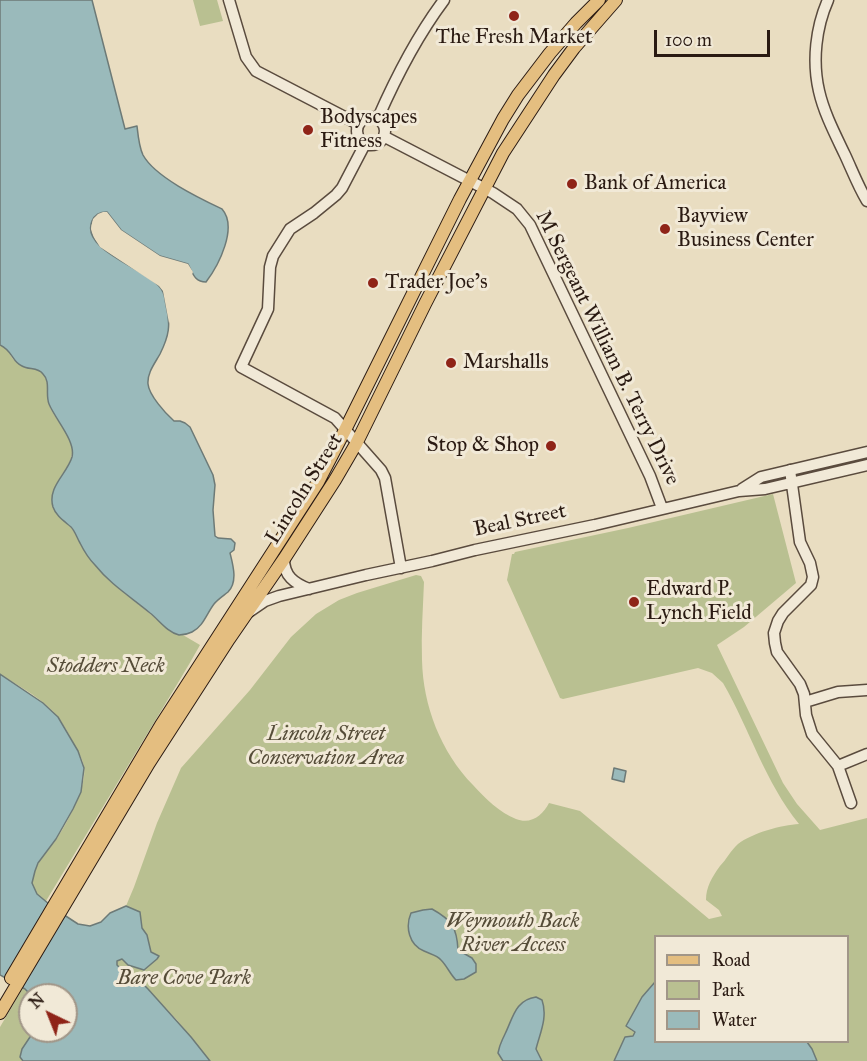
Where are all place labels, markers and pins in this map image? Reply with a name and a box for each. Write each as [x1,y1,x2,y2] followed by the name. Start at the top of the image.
[507,9,521,23] marker: The Fresh Market
[436,25,592,51] place label: The Fresh Market
[320,105,417,155] place label: Bodyscapes Fitness
[301,123,315,137] marker: Bodyscapes Fitness
[584,171,726,197] place label: Bank of America
[565,177,579,191] marker: Bank of America
[677,204,814,254] place label: Bayview Business Center
[658,222,672,236] marker: Bayview Business Center
[385,270,488,296] place label: Trader Joe's
[366,276,380,290] marker: Trader Joe's
[463,350,549,376] place label: Marshalls
[444,356,458,370] marker: Marshalls
[426,433,539,459] place label: Stop & Shop
[544,439,558,453] marker: Stop & Shop
[646,577,752,627] place label: Edward P. Lynch Field
[627,595,641,609] marker: Edward P. Lynch Field

